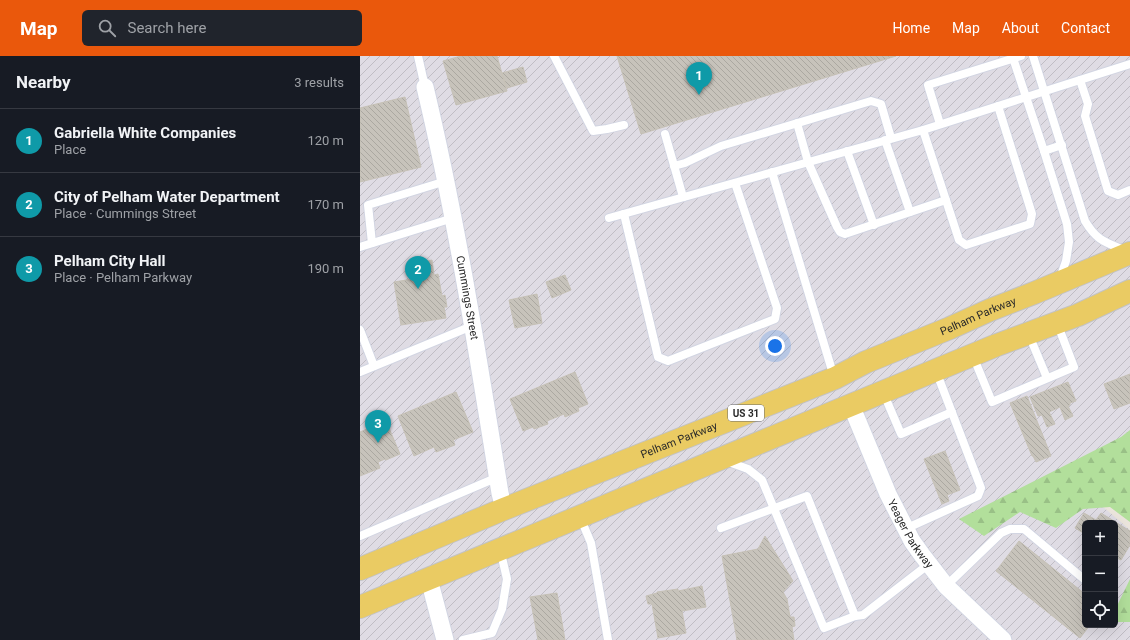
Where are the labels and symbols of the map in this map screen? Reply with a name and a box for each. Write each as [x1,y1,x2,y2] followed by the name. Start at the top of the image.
[686,62,712,95] pin: 1
[454,255,481,341] street label: Cummings Street
[405,256,431,289] pin: 2
[938,294,1019,338] street label: Pelham Parkway
[765,336,785,356] your location
[728,405,764,421] road number: US 31
[365,410,391,443] pin: 3
[639,419,720,461] street label: Pelham Parkway
[885,497,937,571] street label: Yeager Parkway

